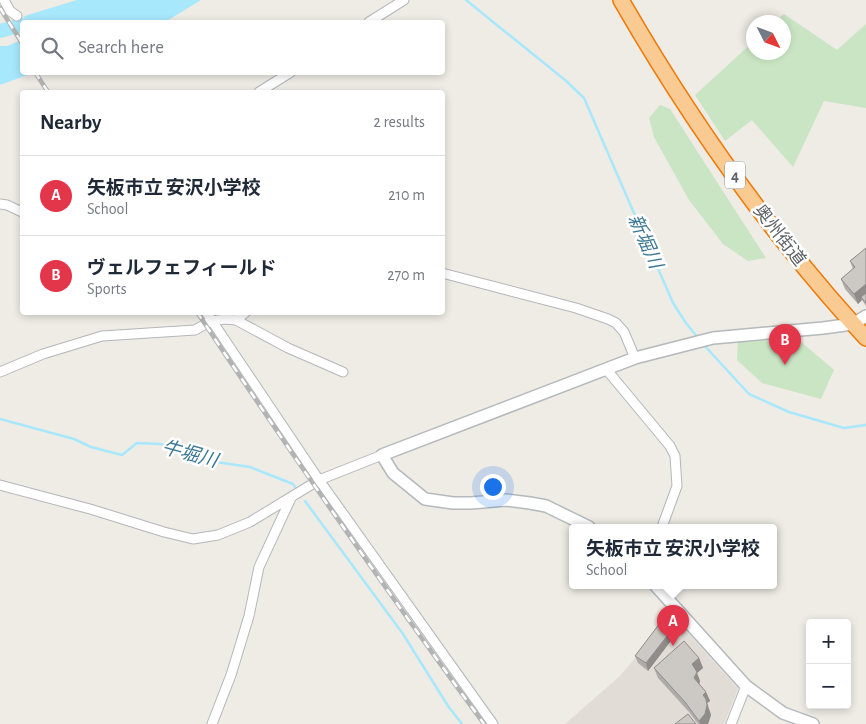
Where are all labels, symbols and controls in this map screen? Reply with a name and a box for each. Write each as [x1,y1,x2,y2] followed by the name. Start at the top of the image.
[746,15,791,60] north arrow
[20,20,445,75] search box
[38,34,66,62] icon: search
[78,38,164,57] text: Search here
[40,112,101,133] text: Nearby
[373,114,425,130] text: 2 results
[725,162,745,188] road number: 4
[87,179,261,198] text: 矢板市立 安沢小学校
[51,187,61,203] text: A
[388,187,425,203] text: 210 m
[750,200,810,270] street label: 奥州街道
[87,201,128,217] text: School
[624,211,667,273] water label: 新堀川
[87,259,277,278] text: ヴェルフェフィールド
[51,267,61,283] text: B
[387,267,425,283] text: 270 m
[87,281,127,297] text: Sports
[769,324,801,365] pin: B
[160,437,222,472] water label: 牛堀川
[480,474,506,500] your location
[569,524,777,589] popup
[586,540,760,559] text: 矢板市立 安沢小学校
[586,562,627,578] text: School
[657,605,689,646] pin: A
[806,619,851,709] map controls
[806,619,851,664] button: +
[806,664,851,709] button: −

